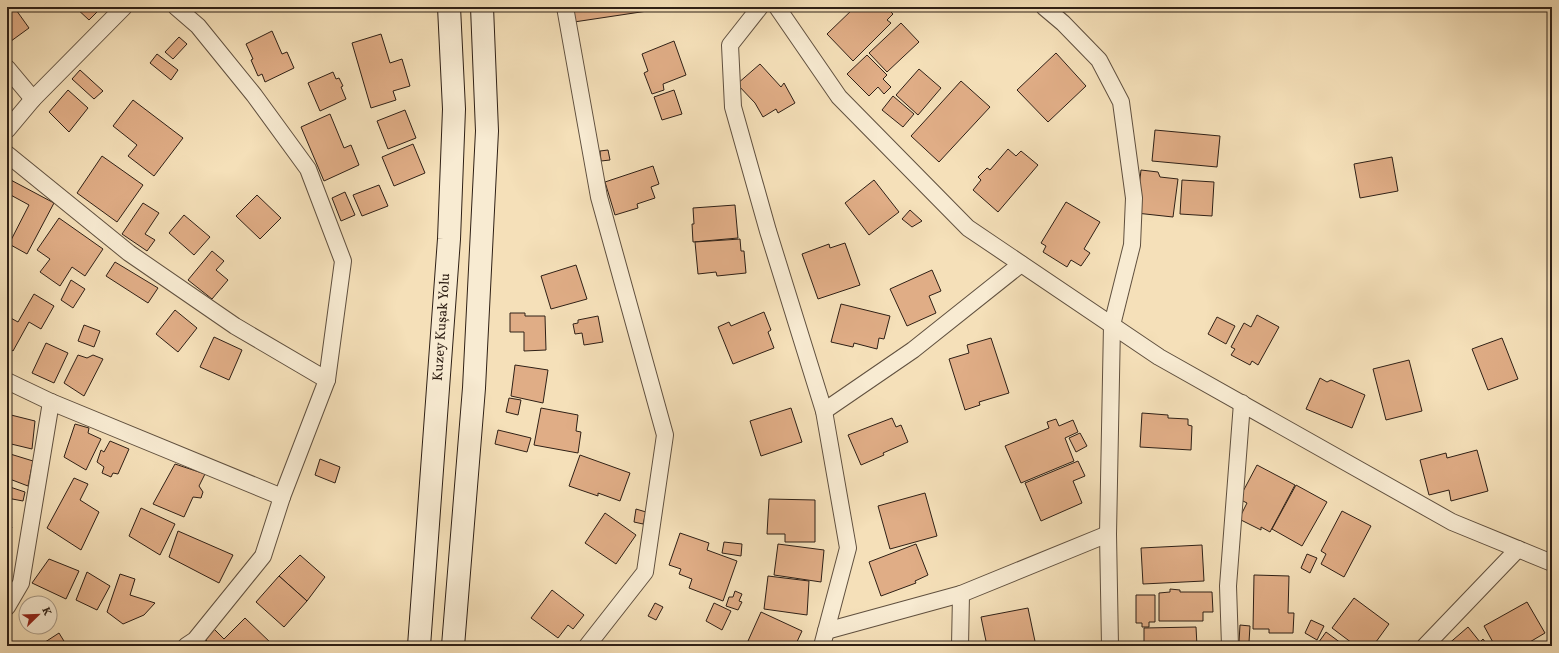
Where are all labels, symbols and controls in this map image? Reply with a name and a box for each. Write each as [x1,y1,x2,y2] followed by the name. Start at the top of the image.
[429,272,455,382] street label: Kuzey Kuşak Yolu
[18,595,58,635] north arrow
[37,605,54,618] text: K

